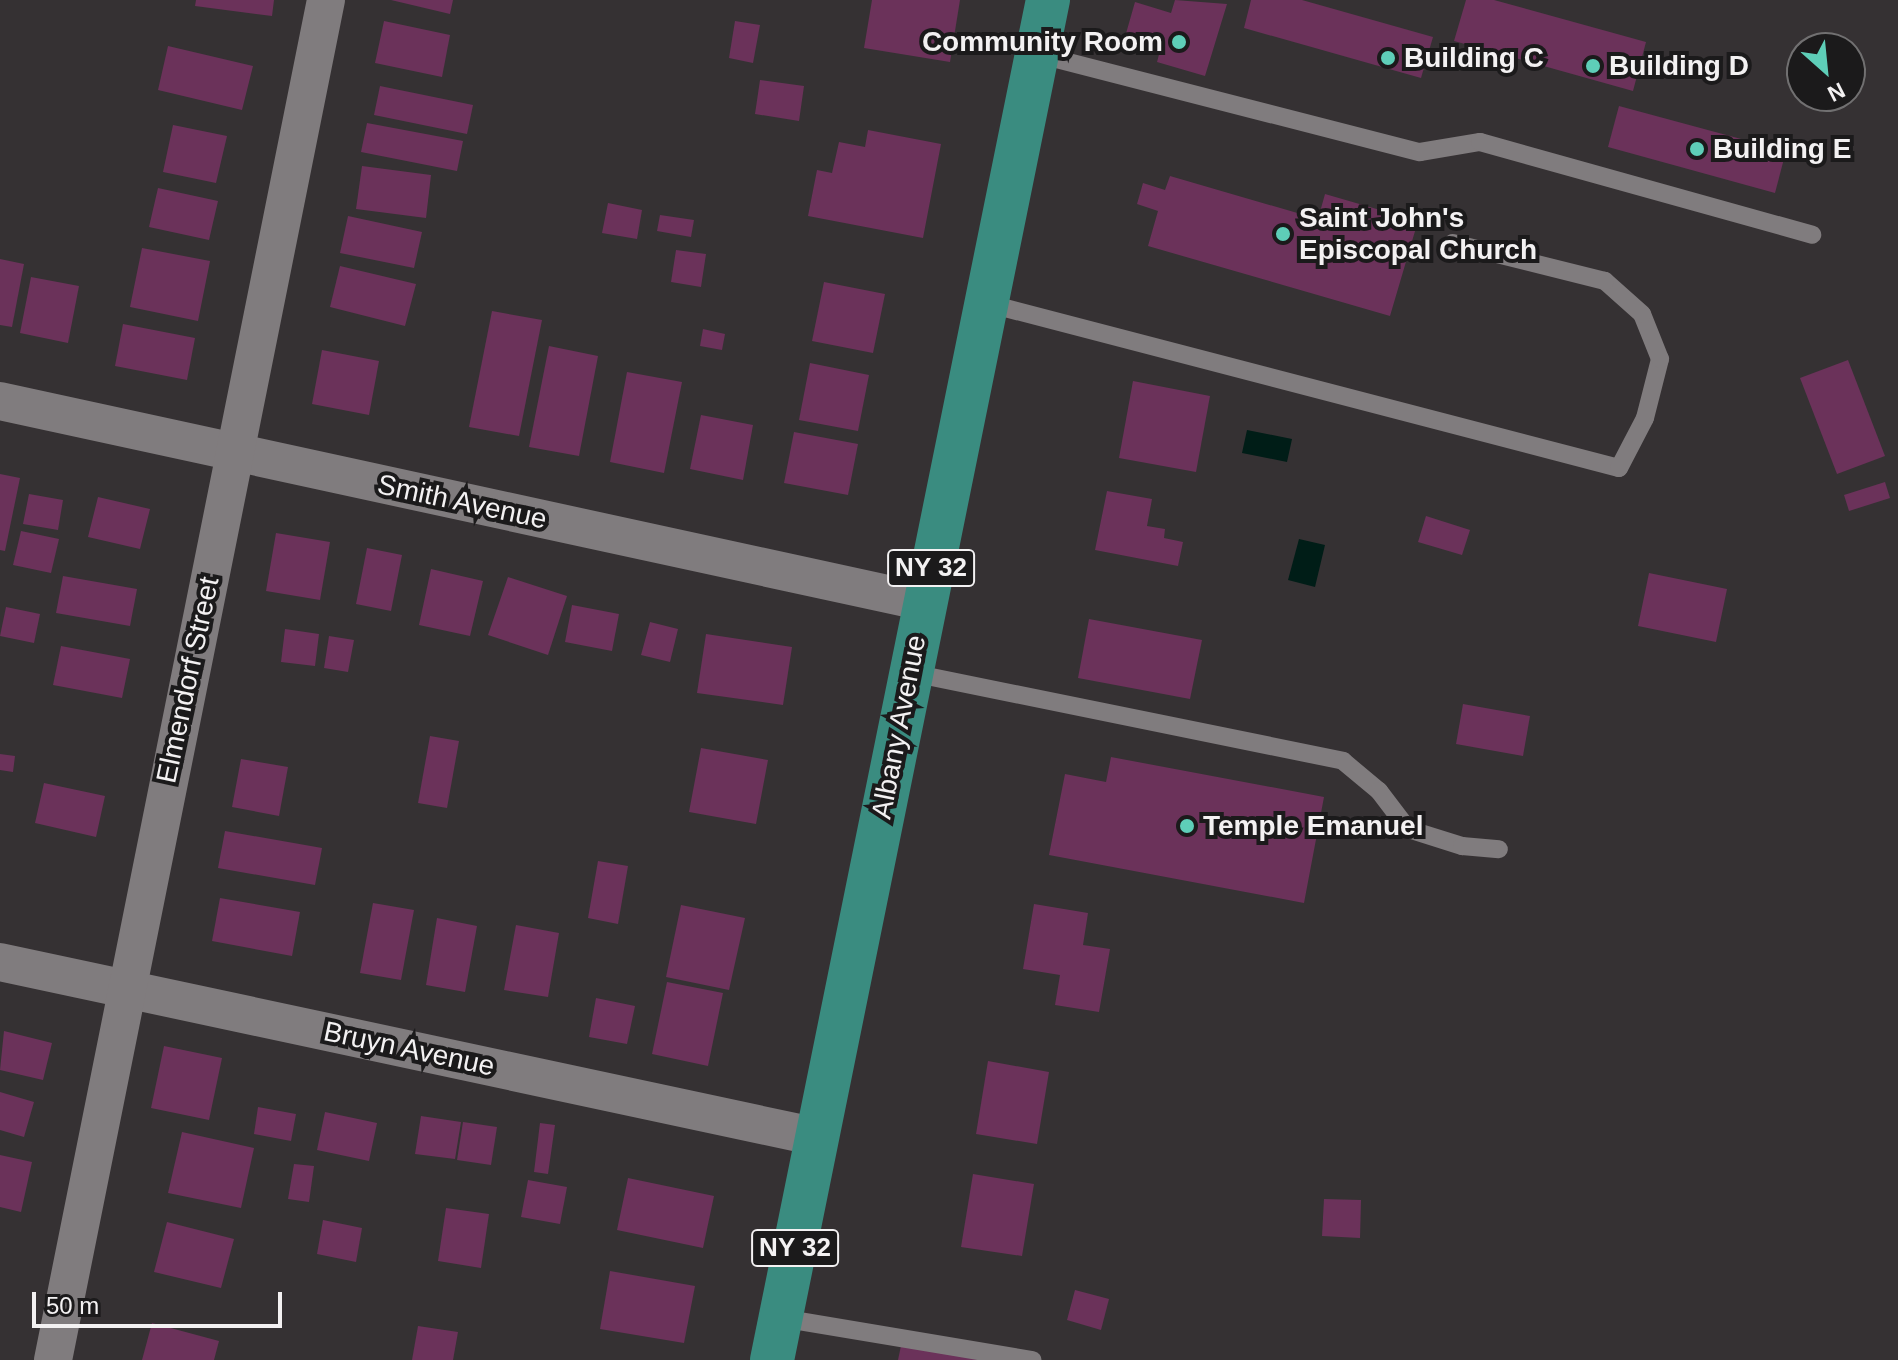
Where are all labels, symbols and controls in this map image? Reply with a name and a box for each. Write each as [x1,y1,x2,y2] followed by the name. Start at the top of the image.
[922,25,1163,59] place label: Community Room
[1786,32,1866,112] north arrow
[1170,33,1188,51] marker: Community Room
[1404,41,1544,75] place label: Building C
[1379,49,1397,67] marker: Building C
[1609,49,1749,83] place label: Building D
[1584,57,1602,75] marker: Building D
[1823,77,1849,107] text: N
[1713,132,1851,166] place label: Building E
[1688,140,1706,158] marker: Building E
[1299,201,1537,267] place label: Saint John's Episcopal Church
[1274,225,1292,243] marker: Saint John's Episcopal Church
[374,467,550,537] street label: Smith Avenue
[885,546,977,590] road number: NY 32
[150,574,226,786] street label: Elmendorf Street
[865,632,933,822] street label: Albany Avenue
[1203,809,1423,843] place label: Temple Emanuel
[1178,817,1196,835] marker: Temple Emanuel
[320,1014,498,1084] street label: Bruyn Avenue
[749,1226,841,1270] road number: NY 32
[36,1276,286,1326] scale bar
[46,1292,99,1319] text: 50 m

